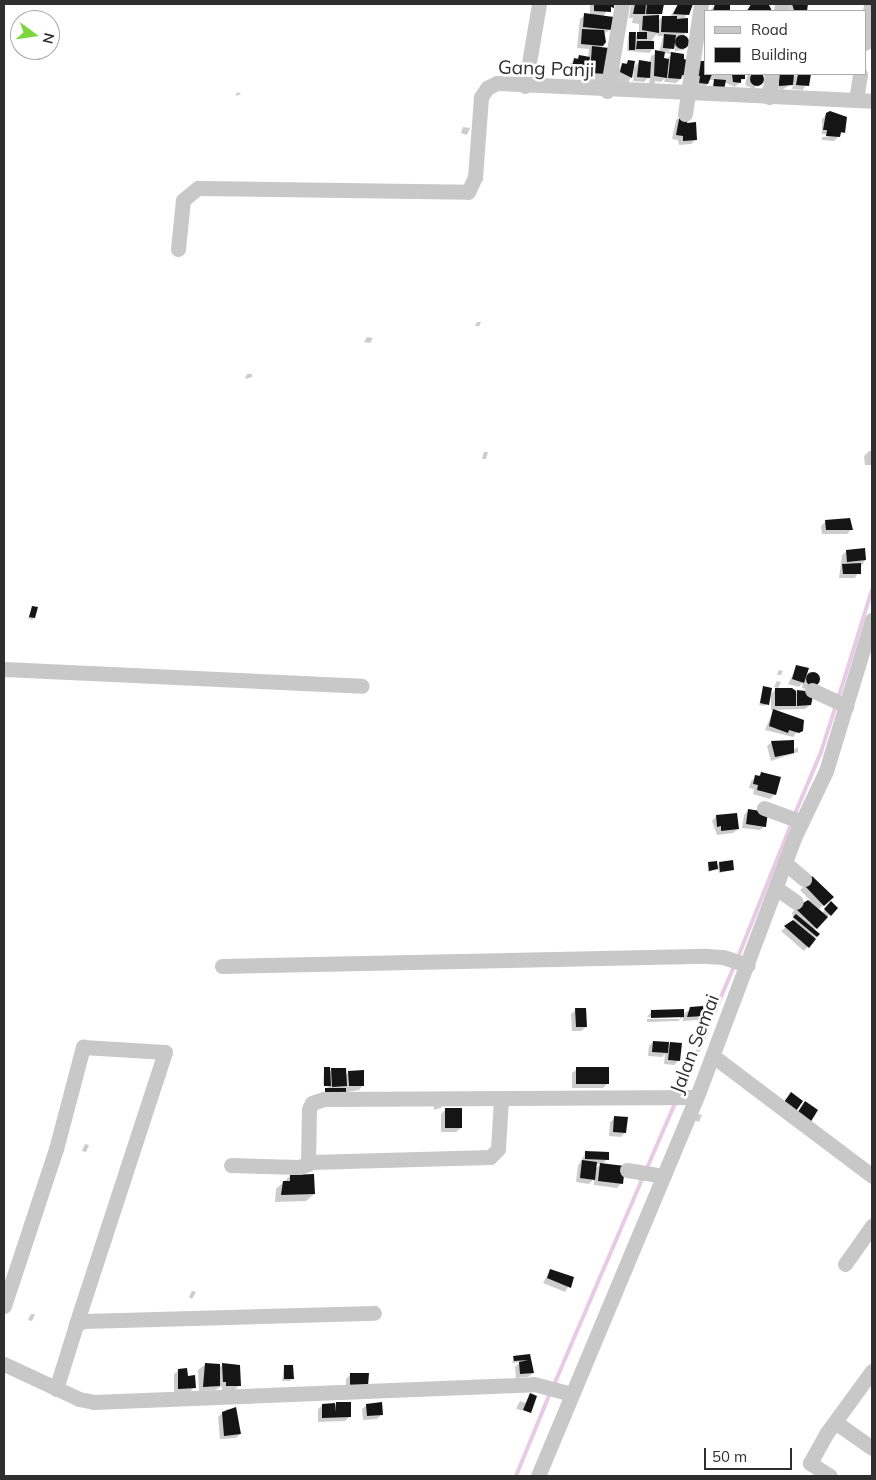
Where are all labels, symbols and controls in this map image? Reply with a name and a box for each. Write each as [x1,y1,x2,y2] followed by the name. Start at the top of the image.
[10,10,60,60] north arrow
[704,10,866,75] legend
[751,20,788,39] text: Road
[39,31,59,46] text: N
[751,45,807,64] text: Building
[497,56,595,82] street label: Gang Panji
[666,991,724,1097] street label: Jalan Semai
[706,1438,794,1470] scale bar
[712,1447,747,1466] text: 50 m

